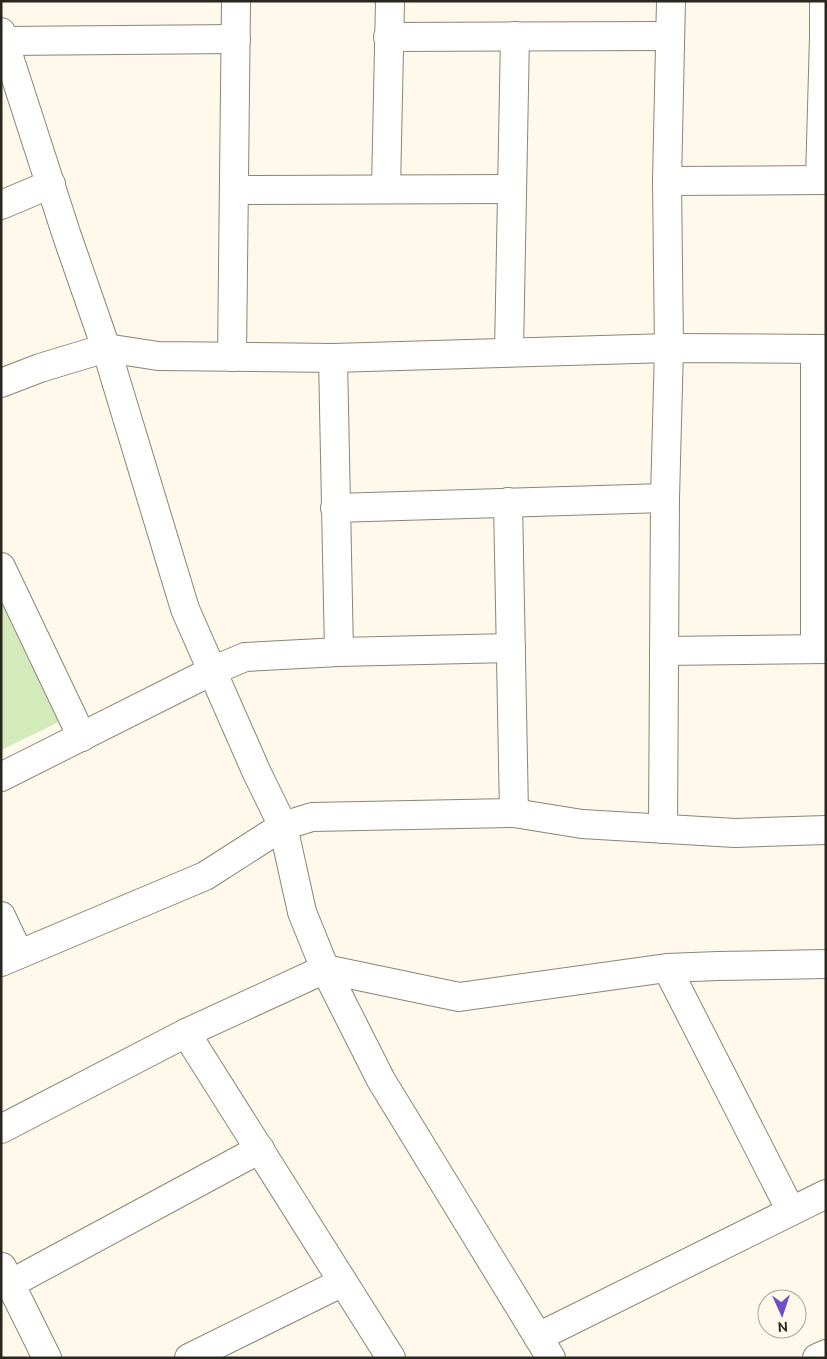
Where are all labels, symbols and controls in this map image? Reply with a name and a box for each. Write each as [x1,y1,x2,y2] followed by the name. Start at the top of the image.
[757,1289,807,1339] north arrow
[777,1319,788,1335] text: N

